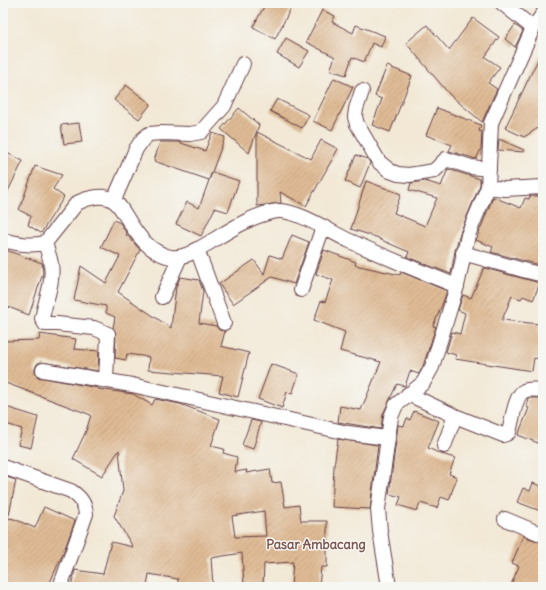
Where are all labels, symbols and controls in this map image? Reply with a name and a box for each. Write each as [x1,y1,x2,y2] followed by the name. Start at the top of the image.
[266,536,366,553] district label: Pasar Ambacang

